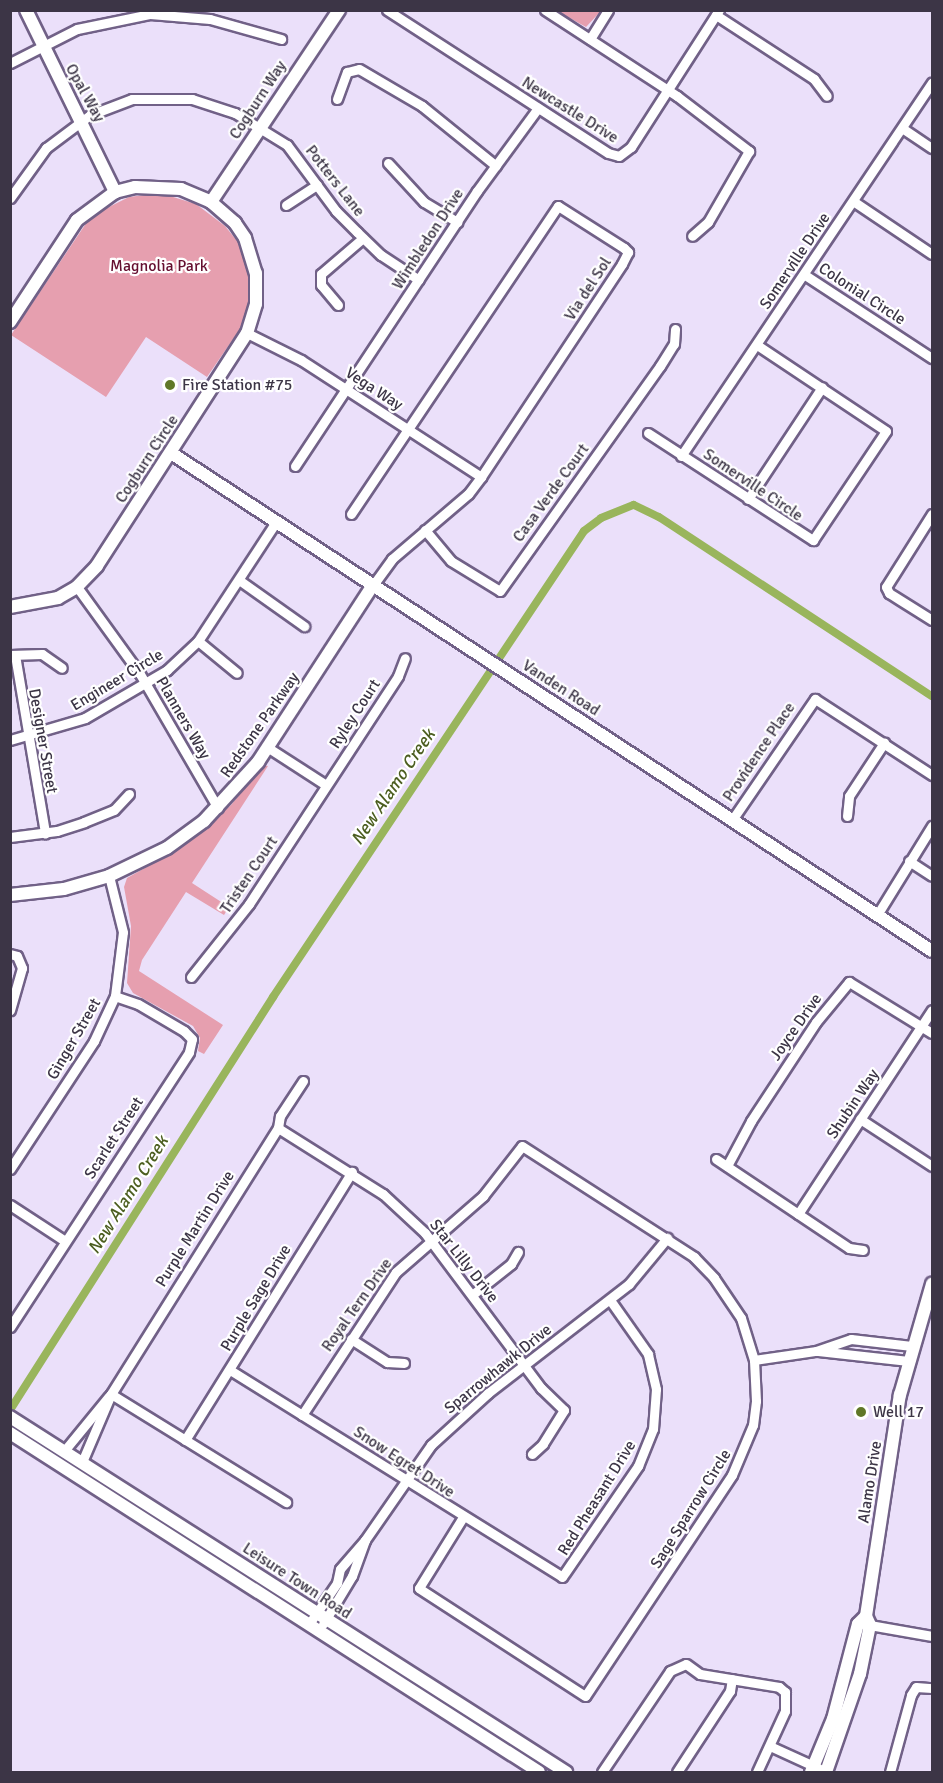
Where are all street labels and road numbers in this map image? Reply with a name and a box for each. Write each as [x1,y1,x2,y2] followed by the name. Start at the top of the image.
[225,57,291,143] street label: Cogburn Way
[61,60,109,126] street label: Opal Way
[518,73,622,147] street label: Newcastle Drive
[301,141,369,221] street label: Potters Lane
[388,185,468,293] street label: Wimbledon Drive
[756,209,834,313] street label: Somerville Drive
[560,254,616,324] street label: Via del Sol
[815,259,909,329] street label: Colonial Circle
[342,363,406,415] street label: Vega Way
[111,411,183,507] street label: Cogburn Circle
[509,440,593,546] street label: Casa Verde Court
[700,445,806,525] street label: Somerville Circle
[67,645,167,715] street label: Engineer Circle
[519,656,603,720] street label: Vanden Road
[216,669,304,781] street label: Redstone Parkway
[152,673,214,763] street label: Planners Way
[325,676,385,752] street label: Ryley Court
[24,687,62,795] street label: Designer Street
[719,699,799,805] street label: Providence Place
[216,833,282,917] street label: Tristen Court
[766,990,826,1064] street label: Joyce Drive
[43,995,105,1083] street label: Ginger Street
[823,1066,883,1142] street label: Shubin Way
[80,1093,148,1183] street label: Scarlet Street
[152,1167,238,1291] street label: Purple Martin Drive
[426,1216,502,1306] street label: Star Lilly Drive
[217,1241,295,1355] street label: Purple Sage Drive
[318,1255,396,1355] street label: Royal Tern Drive
[441,1320,555,1418] street label: Sparrowhawk Drive
[350,1422,458,1502] street label: Snow Egret Drive
[554,1437,640,1559] street label: Red Pheasant Drive
[854,1440,886,1524] street label: Alamo Drive
[647,1446,735,1572] street label: Sage Sparrow Circle
[239,1539,355,1623] street label: Leisure Town Road

